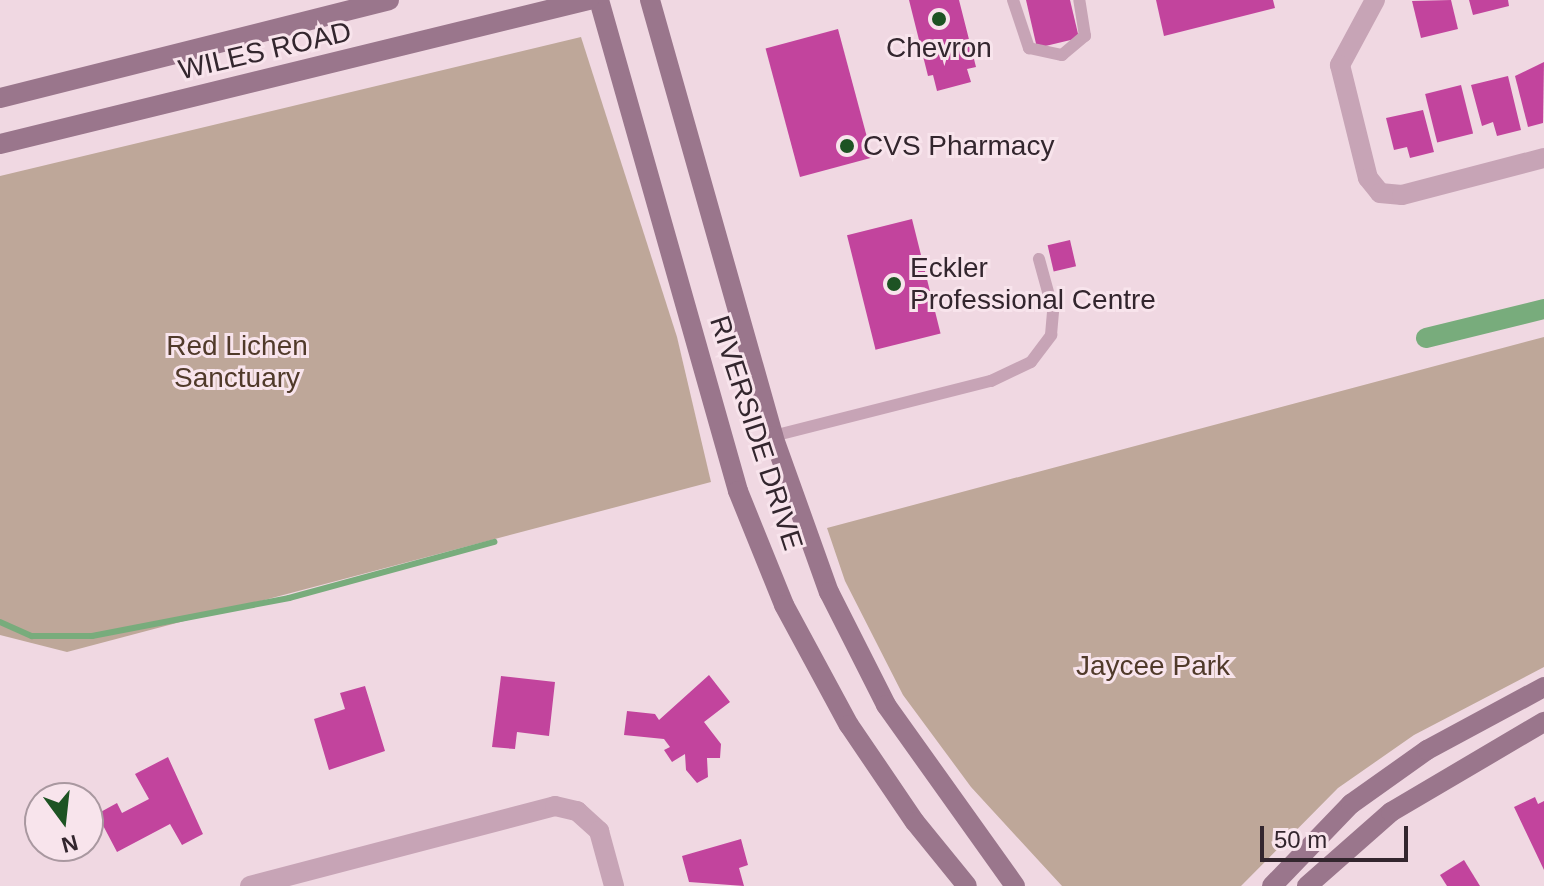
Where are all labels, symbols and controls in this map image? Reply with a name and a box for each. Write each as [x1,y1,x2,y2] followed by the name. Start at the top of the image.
[930,10,948,28] marker: Chevron
[176,15,354,87] street label: WILES ROAD
[886,31,992,65] place label: Chevron
[863,129,1054,163] place label: CVS Pharmacy
[838,137,856,155] marker: CVS Pharmacy
[910,251,1156,317] place label: Eckler Professional Centre
[885,275,903,293] marker: Eckler Professional Centre
[702,312,810,554] street label: RIVERSIDE DRIVE
[166,329,308,395] park label: Red Lichen Sanctuary
[1076,649,1230,683] park label: Jaycee Park
[24,782,104,862] north arrow
[1264,810,1412,860] scale bar
[1274,826,1327,853] text: 50 m
[59,830,81,858] text: N

